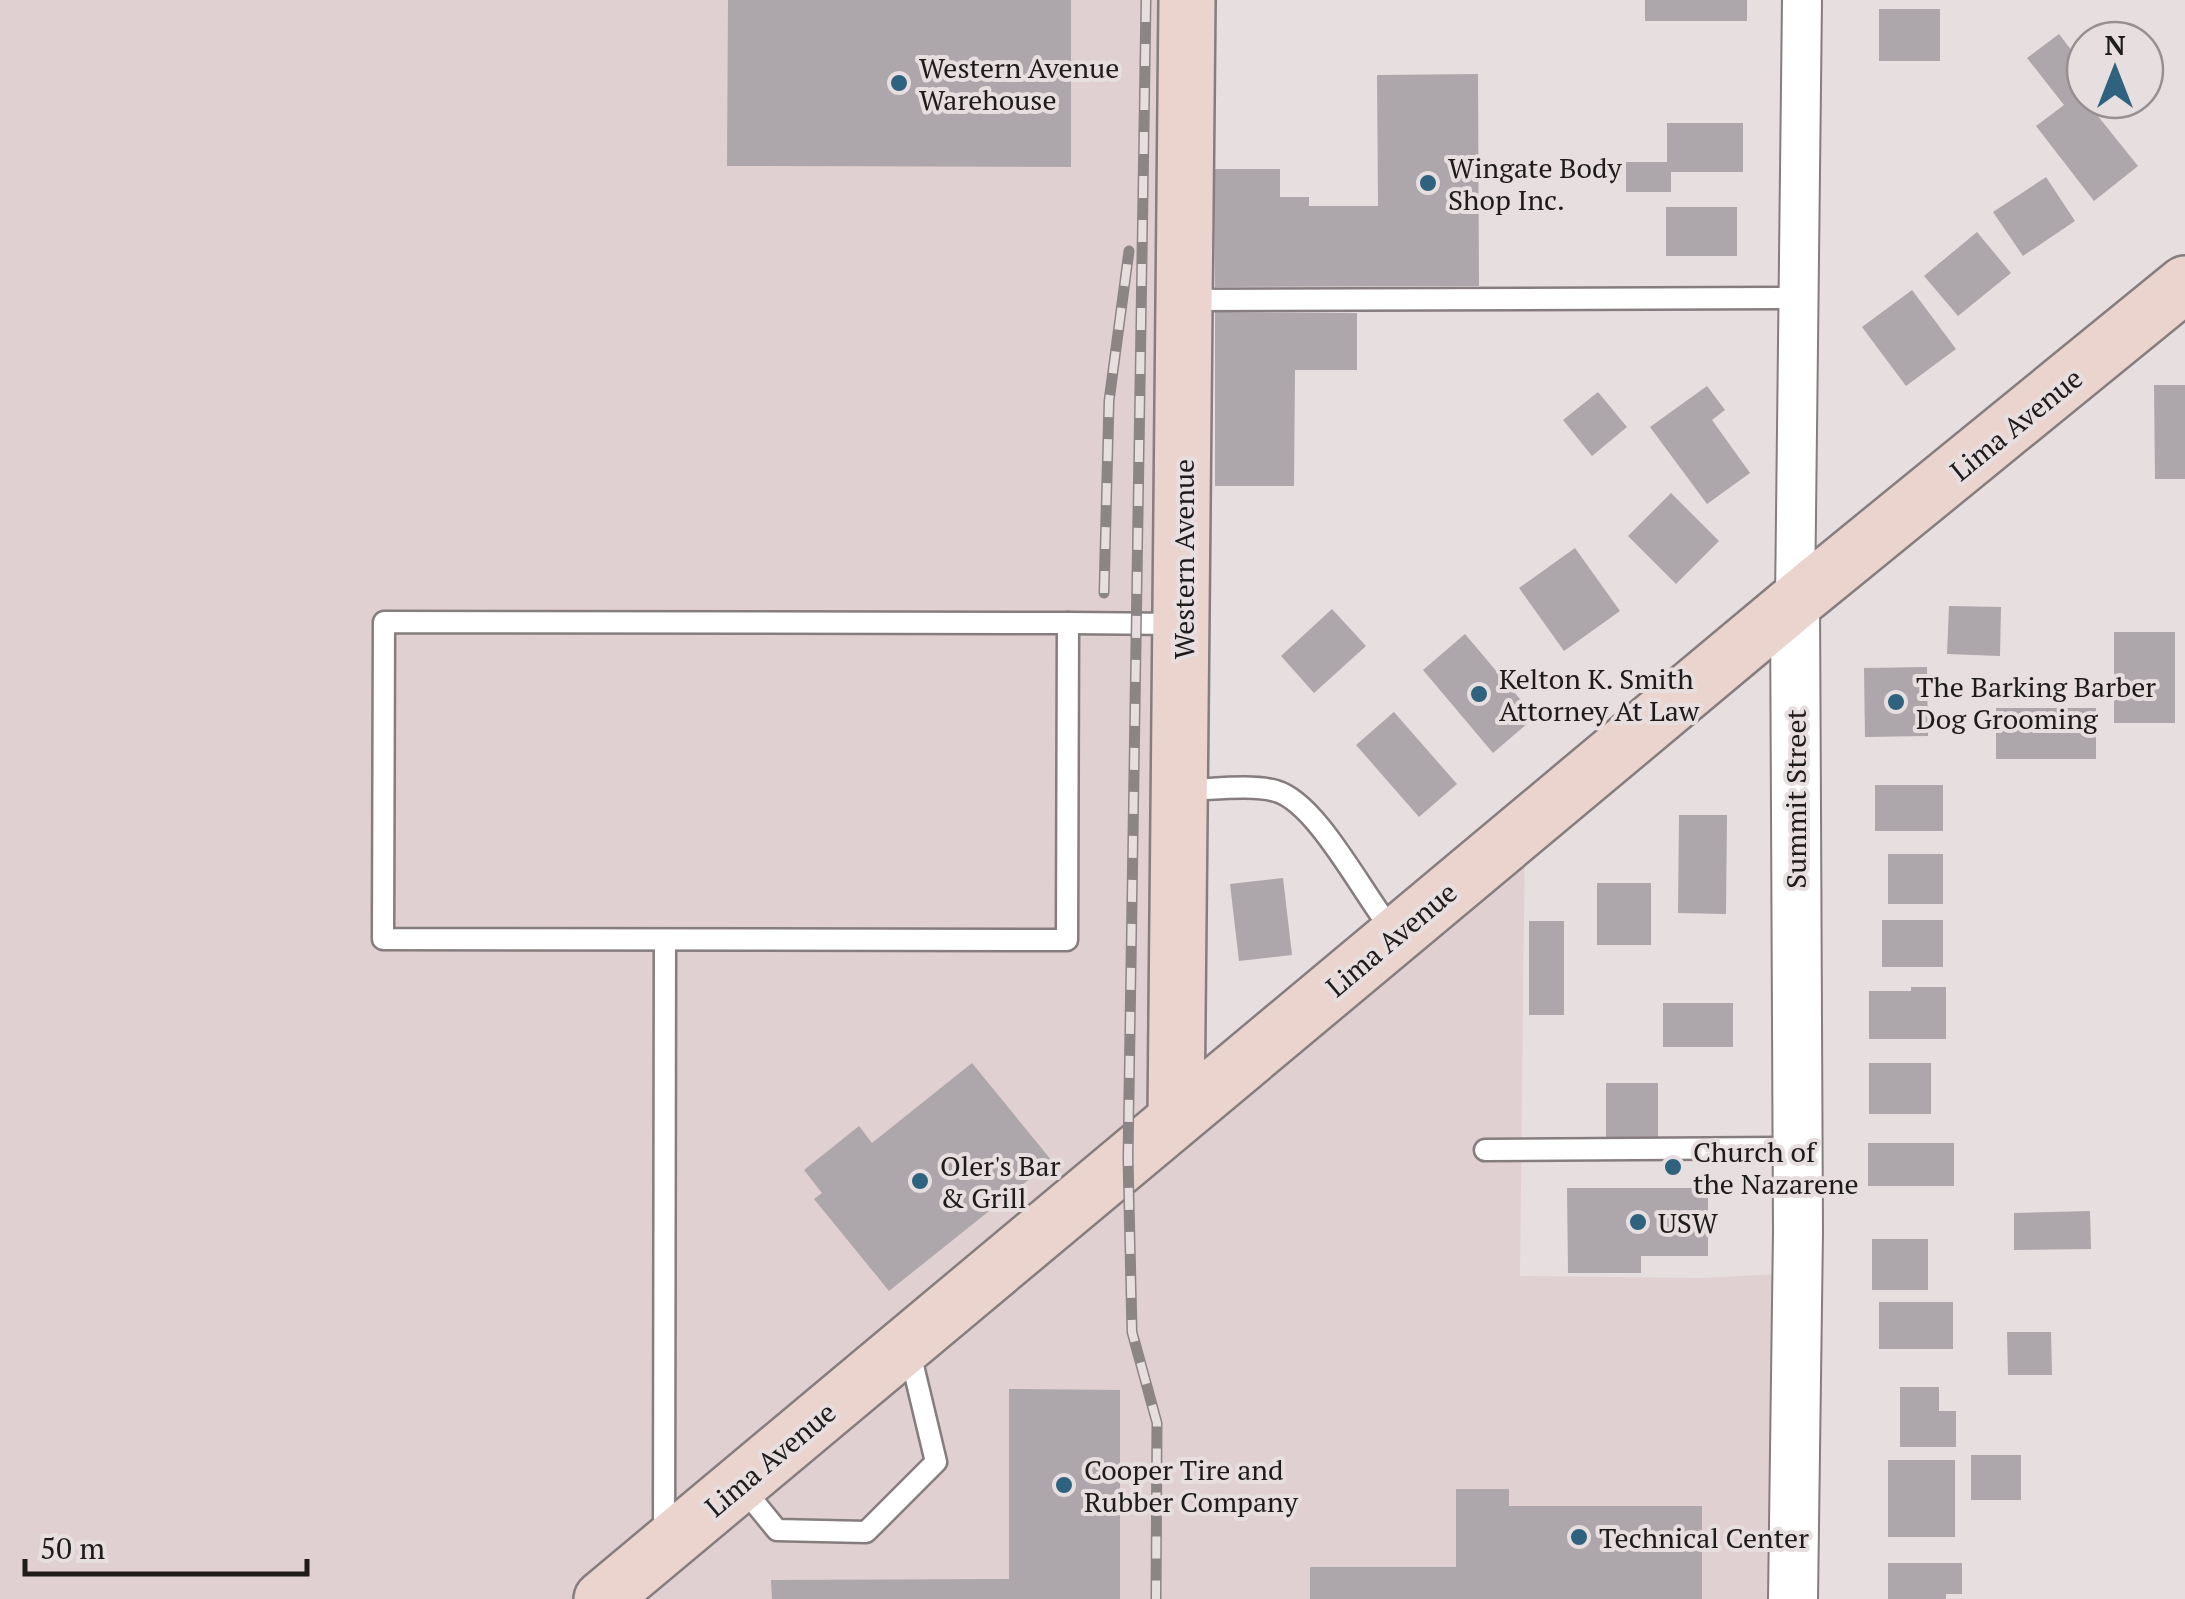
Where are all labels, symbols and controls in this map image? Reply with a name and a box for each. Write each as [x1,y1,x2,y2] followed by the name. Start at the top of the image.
[2065,20,2165,120] north arrow
[2104,26,2126,63] text: N
[919,49,1119,118] place label: Western Avenue Warehouse
[888,72,910,94] marker: Western Avenue Warehouse
[1448,149,1623,218] place label: Wingate Body Shop Inc.
[1417,172,1439,194] marker: Wingate Body Shop Inc.
[1942,359,2090,489] street label: Lima Avenue
[1165,459,1202,659] street label: Western Avenue
[1499,660,1700,729] place label: Kelton K. Smith Attorney At Law
[1916,668,2156,737] place label: The Barking Barber Dog Grooming
[1468,683,1490,705] marker: Kelton K. Smith Attorney At Law
[1885,691,1907,713] marker: The Barking Barber Dog Grooming
[1777,709,1814,889] street label: Summit Street
[1318,873,1464,1005] street label: Lima Avenue
[1693,1133,1859,1202] place label: Church of the Nazarene
[940,1147,1061,1216] place label: Oler's Bar & Grill
[1662,1156,1684,1178] marker: Church of the Nazarene
[909,1170,931,1192] marker: Oler's Bar & Grill
[1658,1204,1719,1241] place label: USW
[1627,1211,1649,1233] marker: USW
[697,1393,843,1525] street label: Lima Avenue
[1084,1451,1299,1520] place label: Cooper Tire and Rubber Company
[1053,1474,1075,1496] marker: Cooper Tire and Rubber Company
[25,1514,308,1576] scale bar
[1599,1519,1809,1556] place label: Technical Center
[1568,1526,1590,1548] marker: Technical Center
[40,1528,105,1568] text: 50 m

